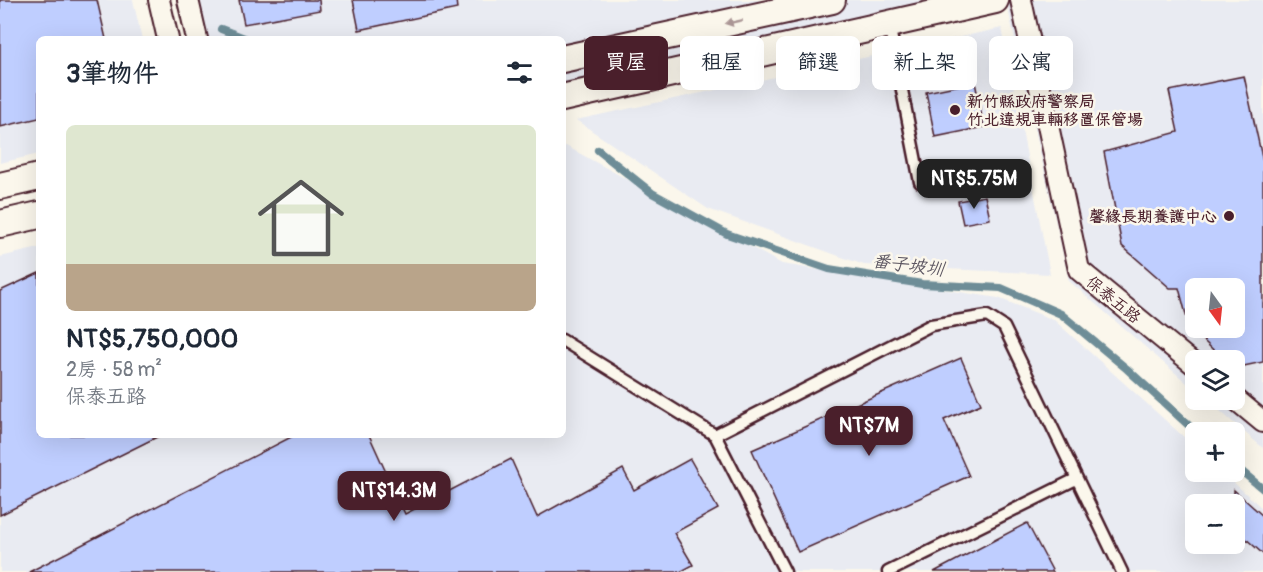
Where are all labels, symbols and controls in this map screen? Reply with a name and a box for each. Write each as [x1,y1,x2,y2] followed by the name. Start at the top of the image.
[725,17,743,27] one-way arrow
[584,36,668,90] chip: 買屋
[680,36,764,90] chip: 租屋
[776,36,860,90] chip: 篩選
[872,36,977,90] chip: 新上架
[989,36,1073,90] chip: 公寓
[503,56,536,89] icon: filters
[66,58,159,90] text: 3筆物件
[967,92,1143,130] place label: 新竹縣政府警察局 竹北違規車輛移置保管場
[948,103,962,117] marker: 新竹縣政府警察局 竹北違規車輛移置保管場
[912,159,1036,210] pin: NT$5.75M
[247,164,355,272] icon: home
[931,166,1017,191] text: NT$5.75M
[1089,207,1217,227] place label: 馨緣長期養護中心
[1222,209,1236,223] marker: 馨緣長期養護中心
[871,250,947,282] water label: 番子坡圳
[1082,272,1145,328] street label: 保泰五路
[1185,278,1245,338] north arrow
[1185,278,1245,554] map controls
[66,323,238,355] text: NT$5,750,000
[1185,350,1245,410] button: layers
[66,357,162,382] text: 2房 · 58 m²
[66,384,146,409] text: 保泰五路
[827,406,911,457] pin: NT$7M
[839,413,899,438] text: NT$7M
[1185,422,1245,482] button: +
[332,471,456,522] pin: NT$14.3M
[352,478,436,503] text: NT$14.3M
[1185,494,1245,554] button: −

